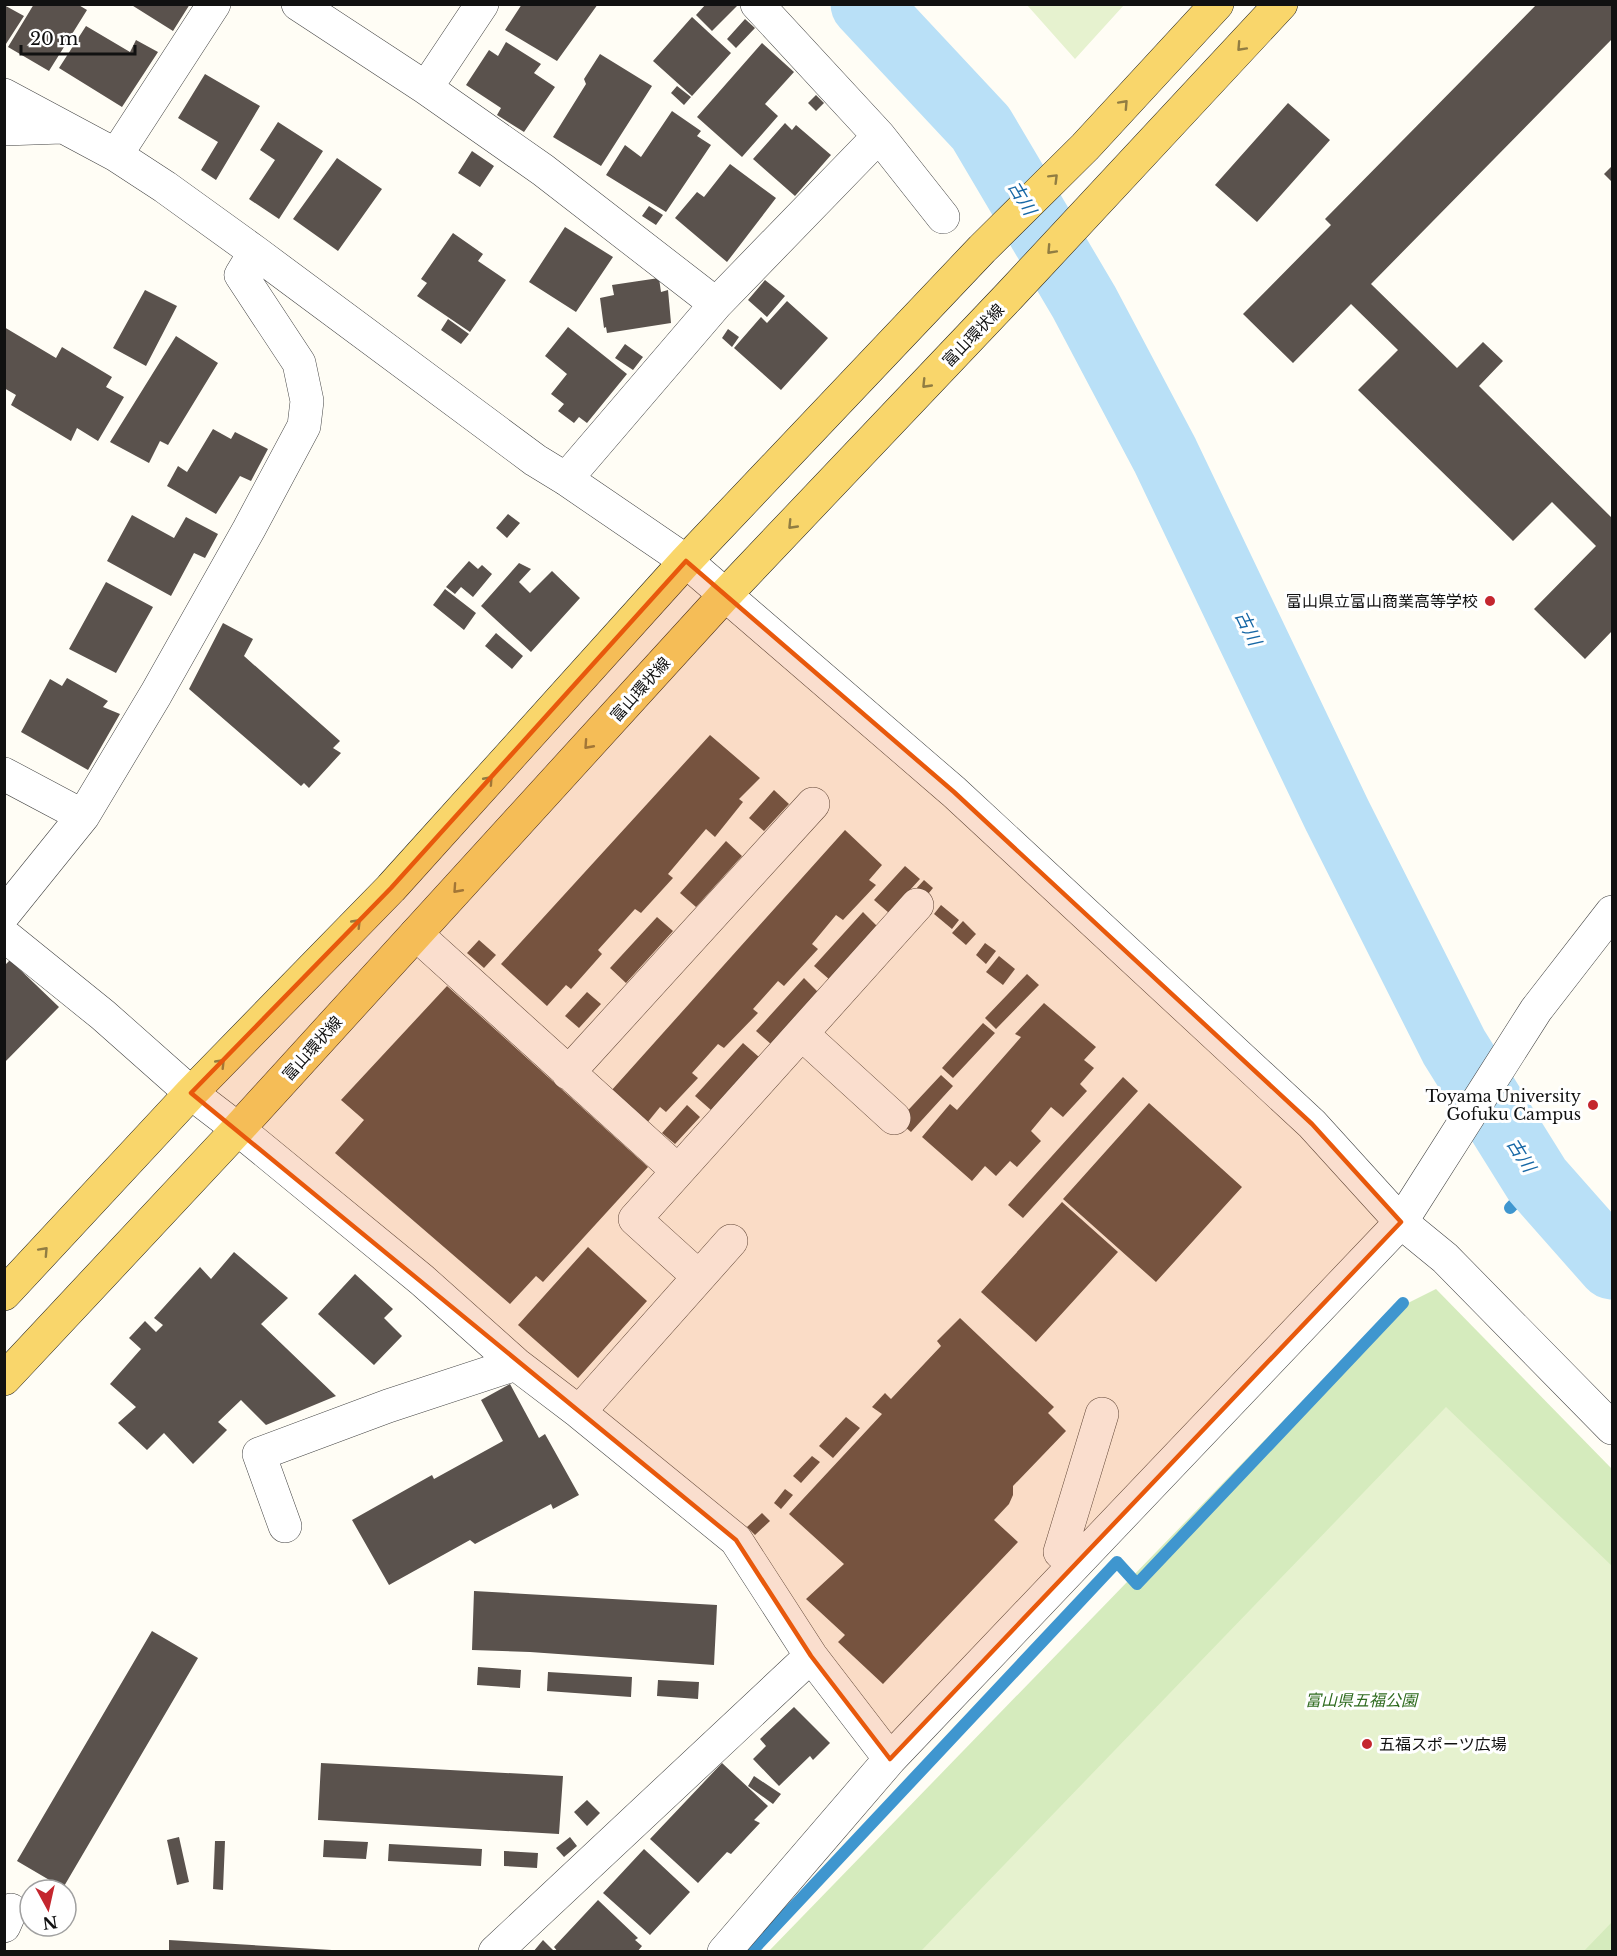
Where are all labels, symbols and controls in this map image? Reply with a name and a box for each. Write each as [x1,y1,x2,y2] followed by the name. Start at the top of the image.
[21,18,135,56] scale bar
[30,28,78,50] text: 20 m
[1237,40,1248,51] one-way arrow
[1117,101,1128,112] one-way arrow
[1047,174,1057,185] one-way arrow
[1003,177,1042,221] water label: 古川
[1048,243,1059,254] one-way arrow
[938,299,1008,371] street label: 富山環状線
[923,376,934,387] one-way arrow
[788,518,799,529] one-way arrow
[1286,591,1478,611] place label: 富山県立富山商業高等学校
[1483,594,1497,608] marker: 富山県立富山商業高等学校
[1230,607,1267,651] water label: 古川
[606,653,674,725] street label: 富山環状線
[584,738,595,749] one-way arrow
[482,776,493,787] one-way arrow
[453,882,464,893] one-way arrow
[350,920,361,930] one-way arrow
[278,1012,346,1084] street label: 富山環状線
[214,1059,225,1069] one-way arrow
[1426,1086,1582,1124] place label: Toyama University Gofuku Campus
[1586,1098,1600,1112] marker: Toyama University Gofuku Campus
[1502,1134,1541,1178] water label: 古川
[37,1247,48,1258] one-way arrow
[1305,1690,1419,1710] park label: 富山県五福公園
[1379,1734,1507,1754] place label: 五福スポーツ広場
[1360,1737,1374,1751] marker: 五福スポーツ広場
[18,1878,78,1938] north arrow
[41,1912,59,1934] text: N

